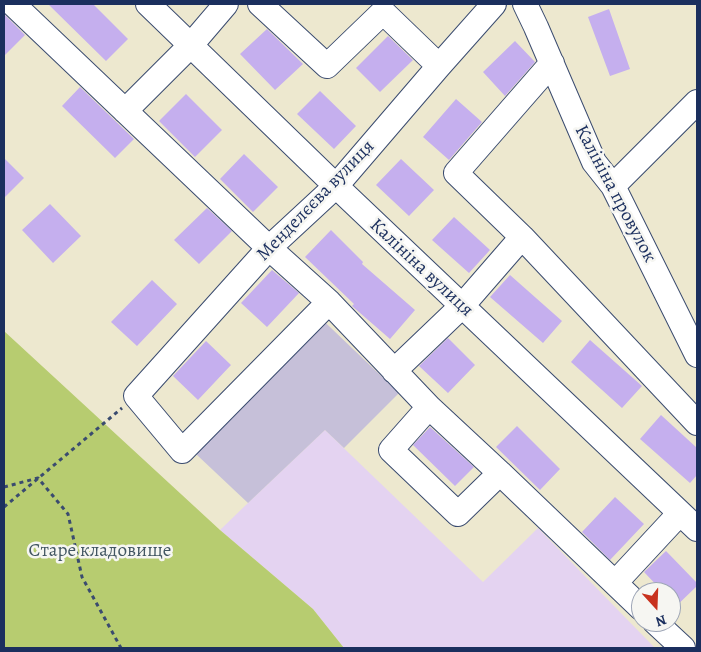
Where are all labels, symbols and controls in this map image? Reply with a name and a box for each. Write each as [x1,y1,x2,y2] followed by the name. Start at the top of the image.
[569,121,661,267] street label: Калініна провулок
[252,136,380,266] street label: Менделєєва вулиця
[364,214,478,322] street label: Калініна вулиця
[29,540,171,562] park label: Старе кладовище
[631,582,681,632] north arrow
[653,610,669,631] text: N

